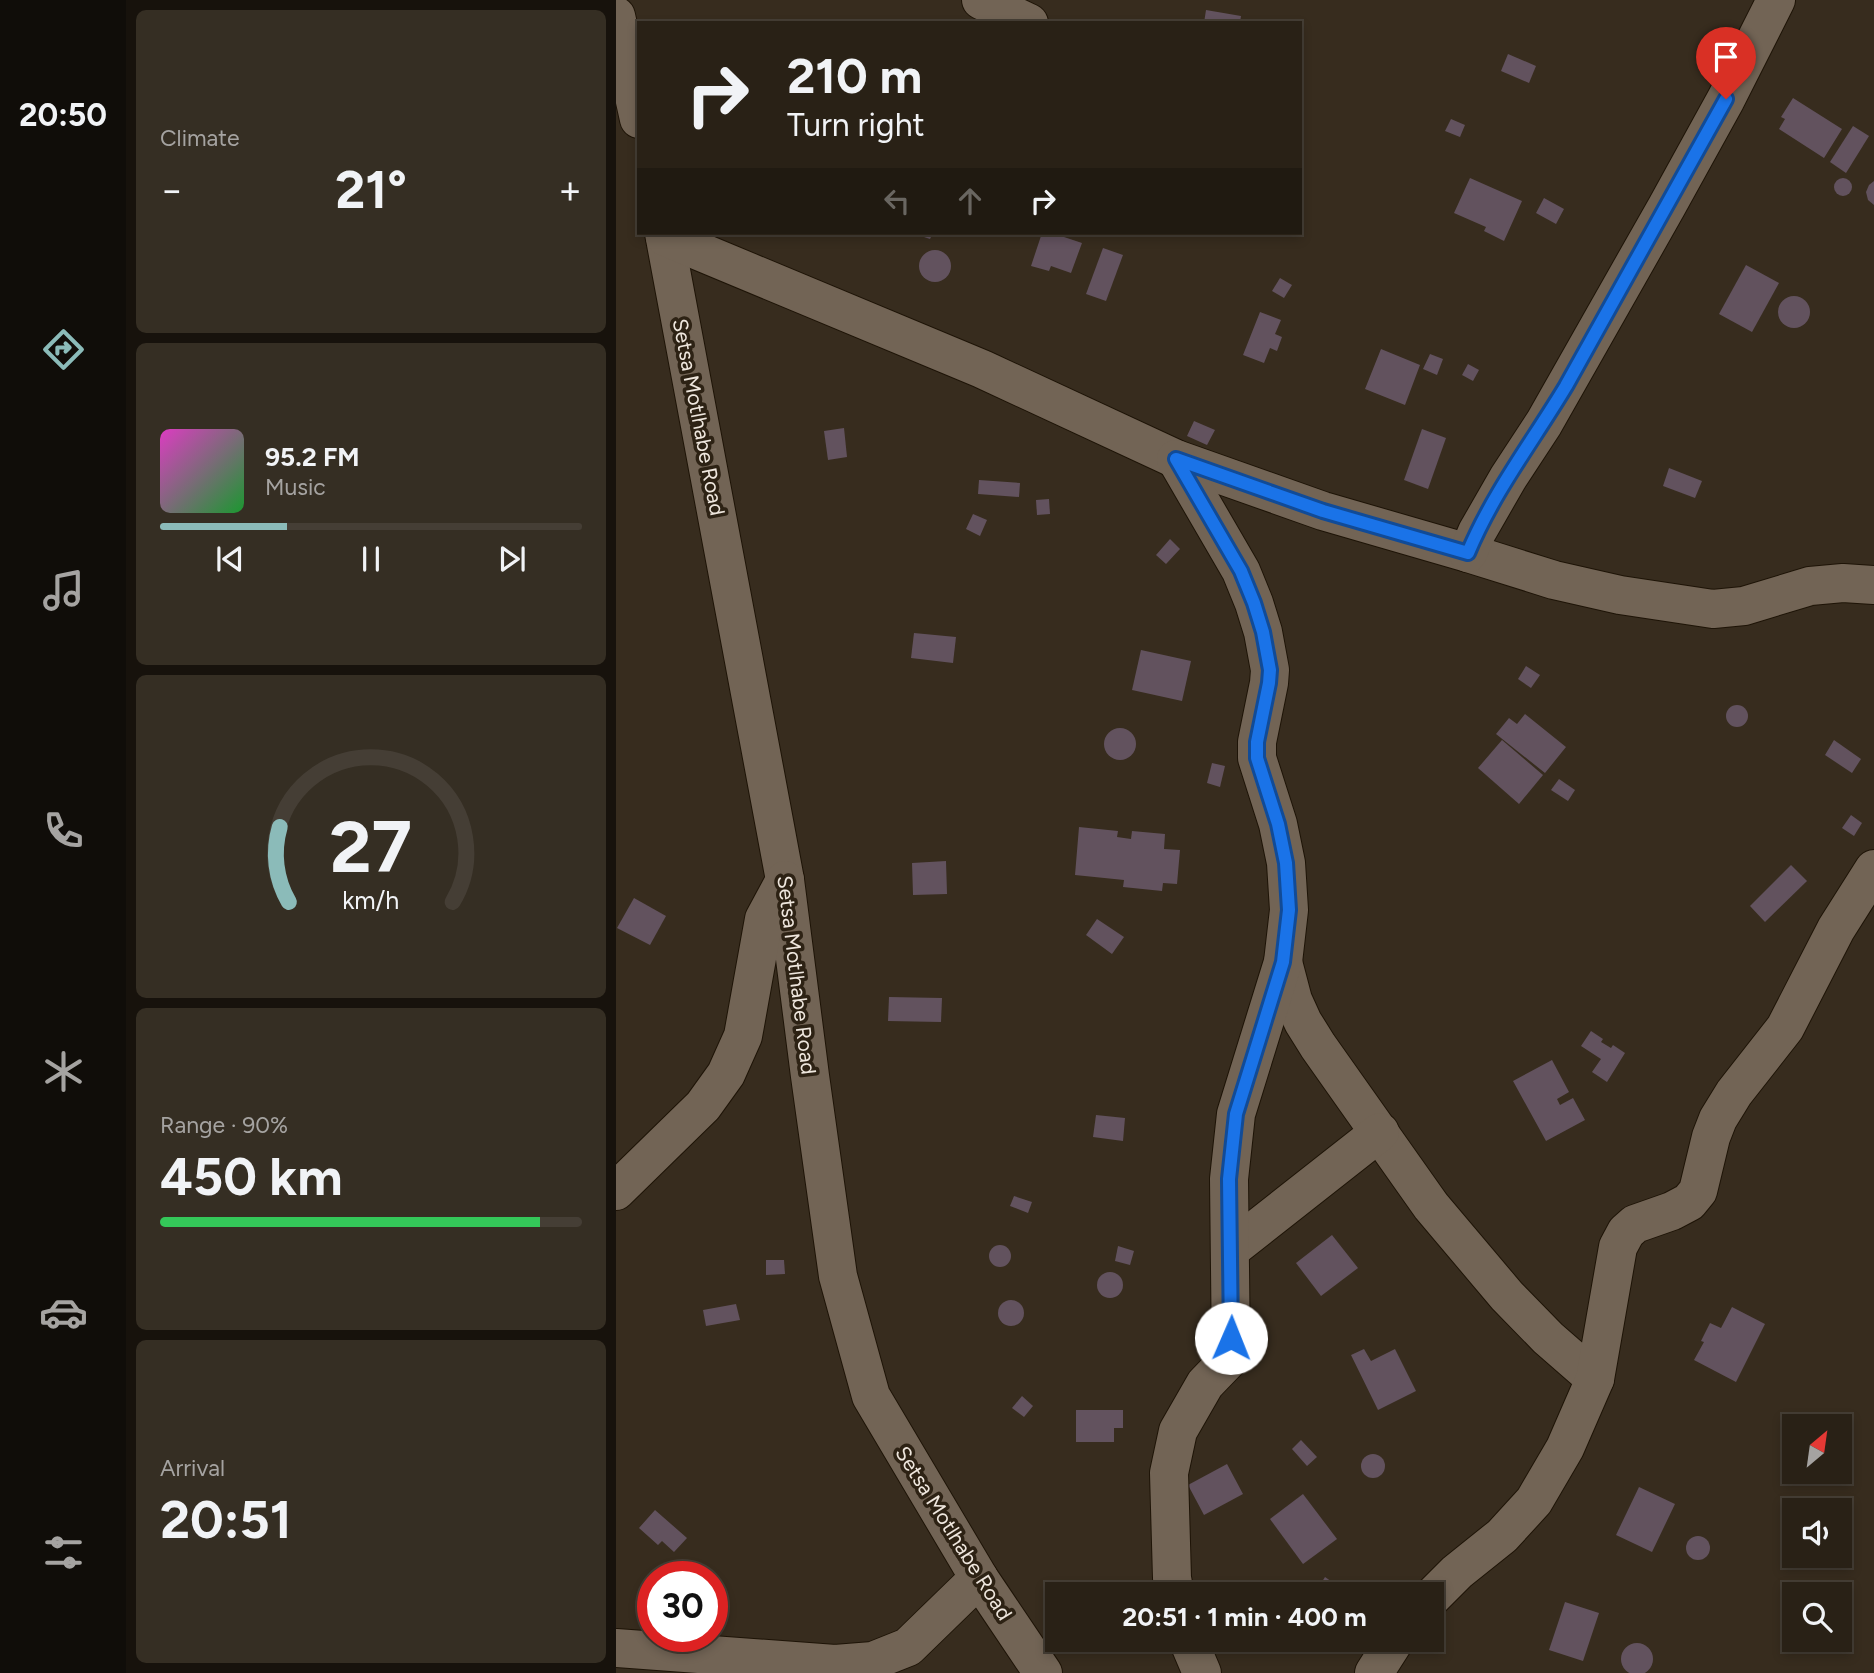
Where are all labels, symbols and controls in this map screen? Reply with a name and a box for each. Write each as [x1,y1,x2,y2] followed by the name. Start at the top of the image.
[1696,27,1756,99] pin
[1707,38,1745,76] icon: arrive
[787,46,922,105] text: 210 m
[672,49,763,140] icon: right
[19,96,107,134] text: 20:50
[787,106,925,144] text: Turn right
[160,124,239,152] text: Climate
[335,159,407,221] text: 21°
[160,167,184,213] text: −
[558,167,582,213] text: +
[878,182,916,220] icon: left
[951,182,989,220] icon: ahead
[1024,182,1062,220] icon: right
[668,316,730,518] street label: Setsa Motlhabe Road
[39,325,88,374] icon: directions
[265,441,360,473] text: 95.2 FM
[265,473,326,501] text: Music
[211,540,249,578] icon: previous
[352,540,390,578] icon: pause
[493,540,531,578] icon: next
[39,566,88,615] icon: music
[330,804,412,891] text: 27
[39,806,88,855] icon: phone
[772,874,822,1076] street label: Setsa Motlhabe Road
[342,885,400,915] text: km/h
[39,1047,88,1096] icon: climate
[160,1111,288,1139] text: Range · 90%
[160,1146,343,1208] text: 450 km
[39,1288,88,1337] icon: car
[1194,1301,1268,1375] position arrow
[1782,1414,1852,1484] north arrow
[1782,1414,1852,1652] map controls
[890,1441,1018,1625] street label: Setsa Motlhabe Road
[160,1454,225,1482] text: Arrival
[160,1489,292,1551] text: 20:51
[1782,1498,1852,1568] button: sound
[39,1528,88,1577] icon: filters
[637,1561,728,1652] speed limit sign: 30
[1782,1582,1852,1652] button: search
[1122,1601,1367,1633] text: 20:51 · 1 min · 400 m

